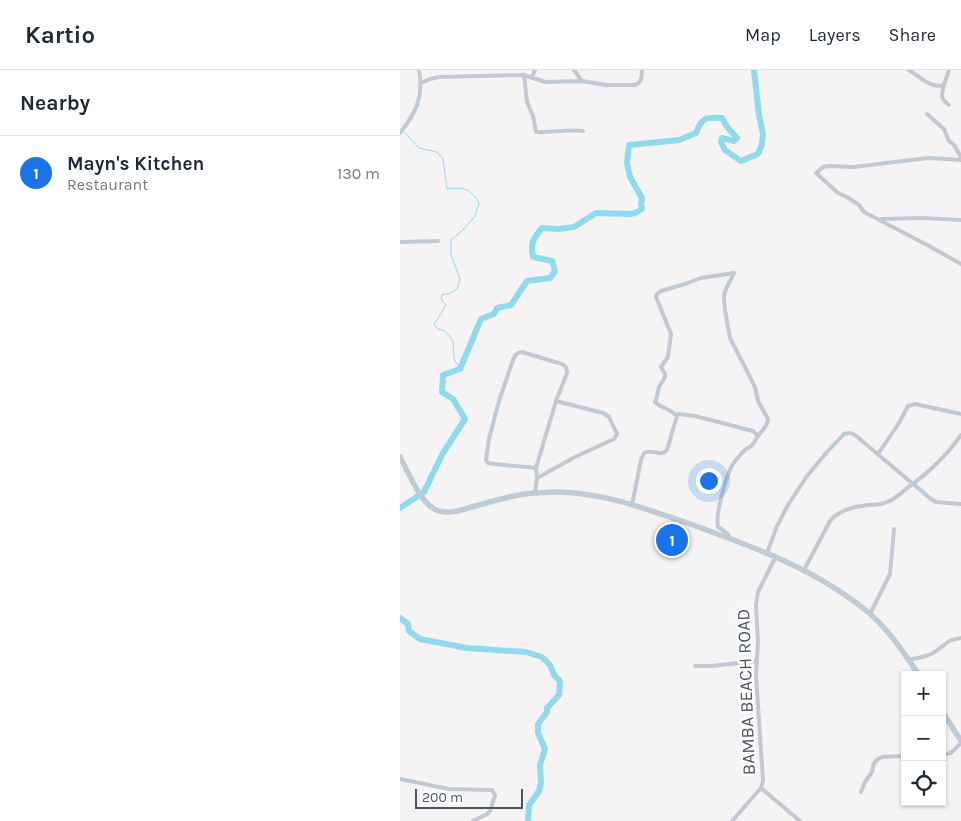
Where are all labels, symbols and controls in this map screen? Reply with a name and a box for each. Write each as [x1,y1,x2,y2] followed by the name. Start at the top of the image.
[25,21,95,49] text: Kartio
[745,24,781,46] text: Map
[809,24,861,46] text: Layers
[889,24,936,46] text: Share
[20,91,90,115] text: Nearby
[67,153,204,175] text: Mayn's Kitchen
[33,164,39,183] text: 1
[337,164,380,183] text: 130 m
[67,175,148,194] text: Restaurant
[696,468,722,494] your location
[656,521,688,559] pin: 1
[732,608,760,776] street label: BAMBA BEACH ROAD
[901,671,946,806] map controls
[901,671,946,716] button: +
[901,716,946,761] button: −
[901,761,946,806] button: locate
[415,786,522,809] scale bar
[422,789,463,806] text: 200 m

